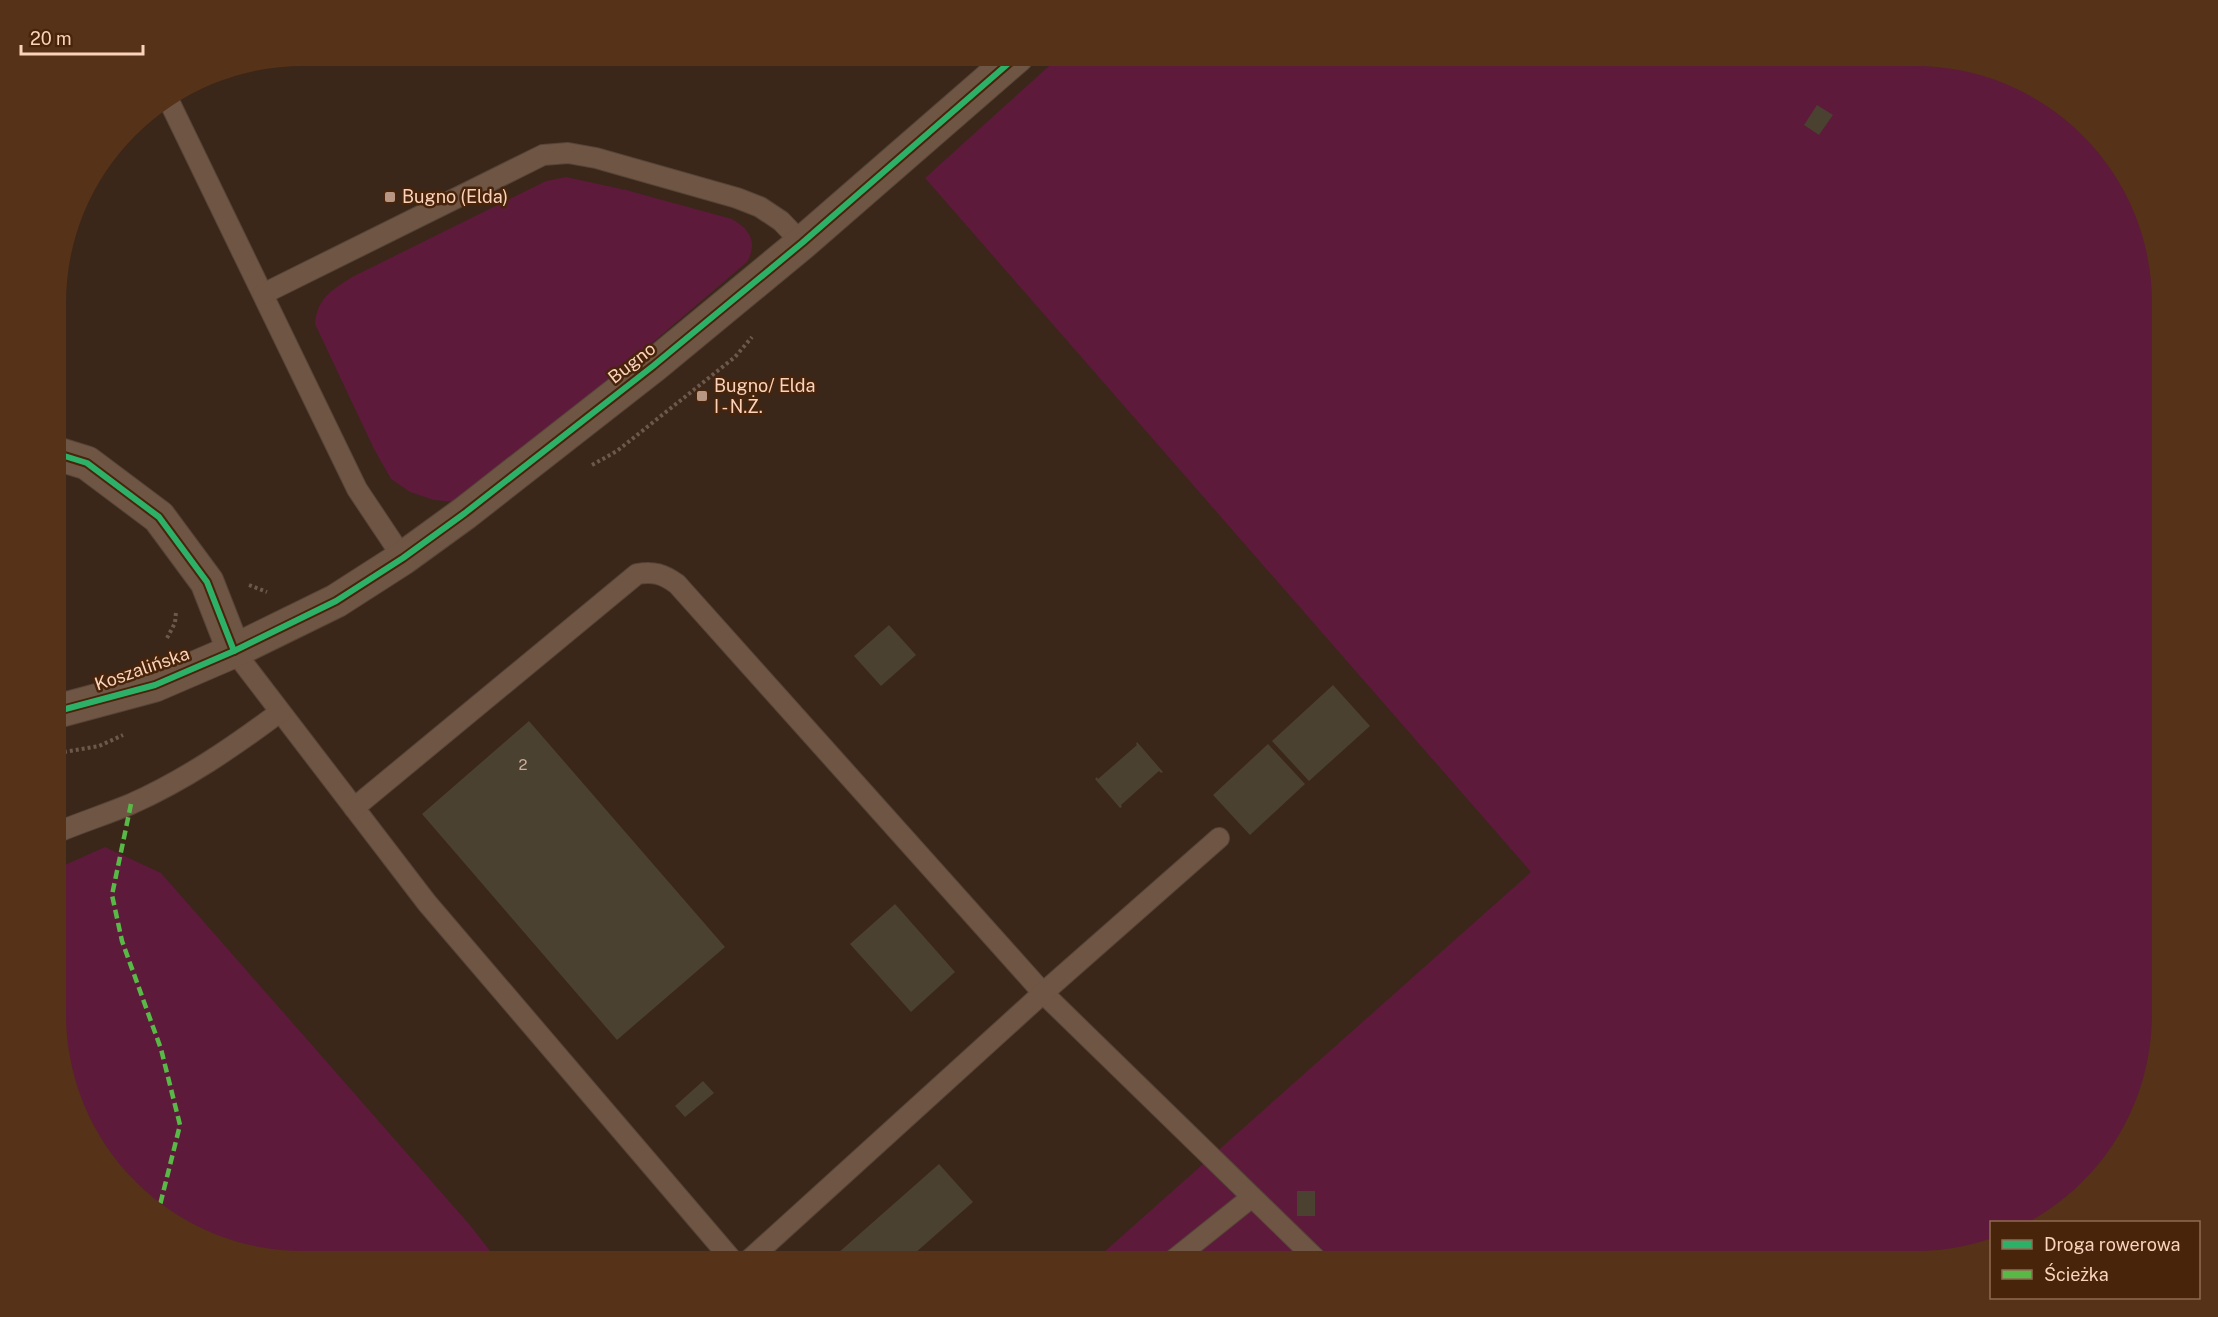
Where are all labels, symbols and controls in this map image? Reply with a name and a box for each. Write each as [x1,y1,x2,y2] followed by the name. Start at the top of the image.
[21,18,142,56] scale bar
[30,28,72,49] text: 20 m
[402,186,508,207] place label: Bugno (Elda)
[383,190,397,204] marker: Bugno (Elda)
[604,338,660,388] street label: Bugno
[714,375,816,417] place label: Bugno/ Elda I - N.Ż.
[695,389,709,403] marker: Bugno/ Elda I - N.Ż.
[92,643,192,695] street label: Koszalińska
[519,756,528,773] house number: 2
[1990,1221,2200,1299] legend
[2044,1234,2180,1255] text: Droga rowerowa
[2044,1263,2109,1285] text: Ścieżka

